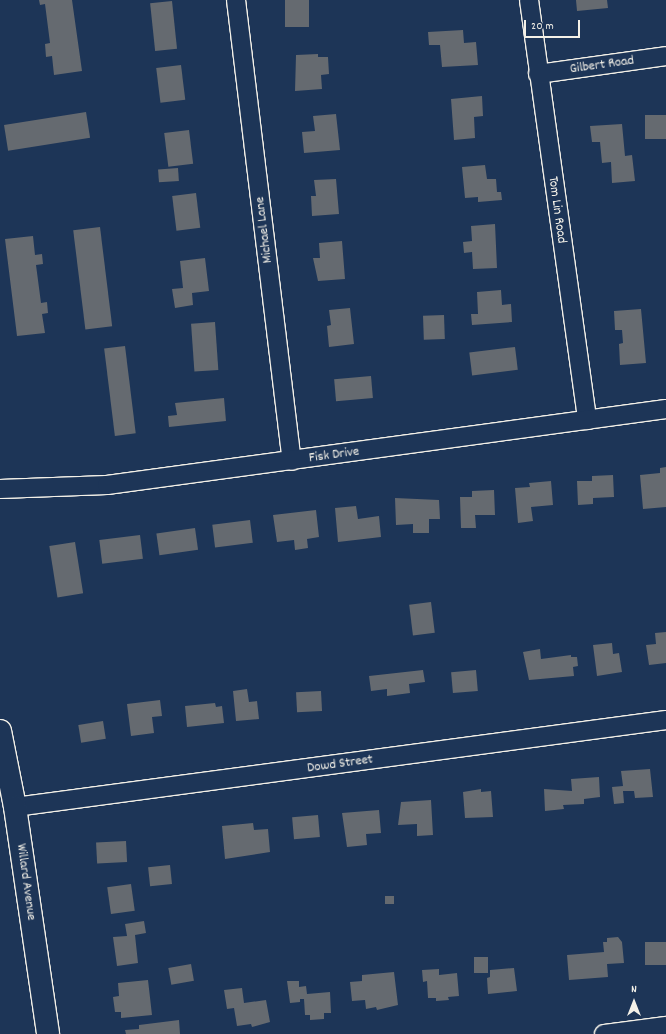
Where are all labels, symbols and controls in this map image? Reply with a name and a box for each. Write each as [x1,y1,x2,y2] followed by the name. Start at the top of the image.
[526,12,582,38] scale bar
[531,18,554,35] text: 20 m
[569,52,635,78] street label: Gilbert Road
[544,175,570,245] street label: Tom Lin Road
[252,196,276,264] street label: Michael Lane
[308,443,360,467] street label: Fisk Drive
[306,751,374,777] street label: Dowd Street
[12,843,40,921] street label: Willard Avenue
[614,982,654,1022] north arrow
[631,982,637,998] text: N

